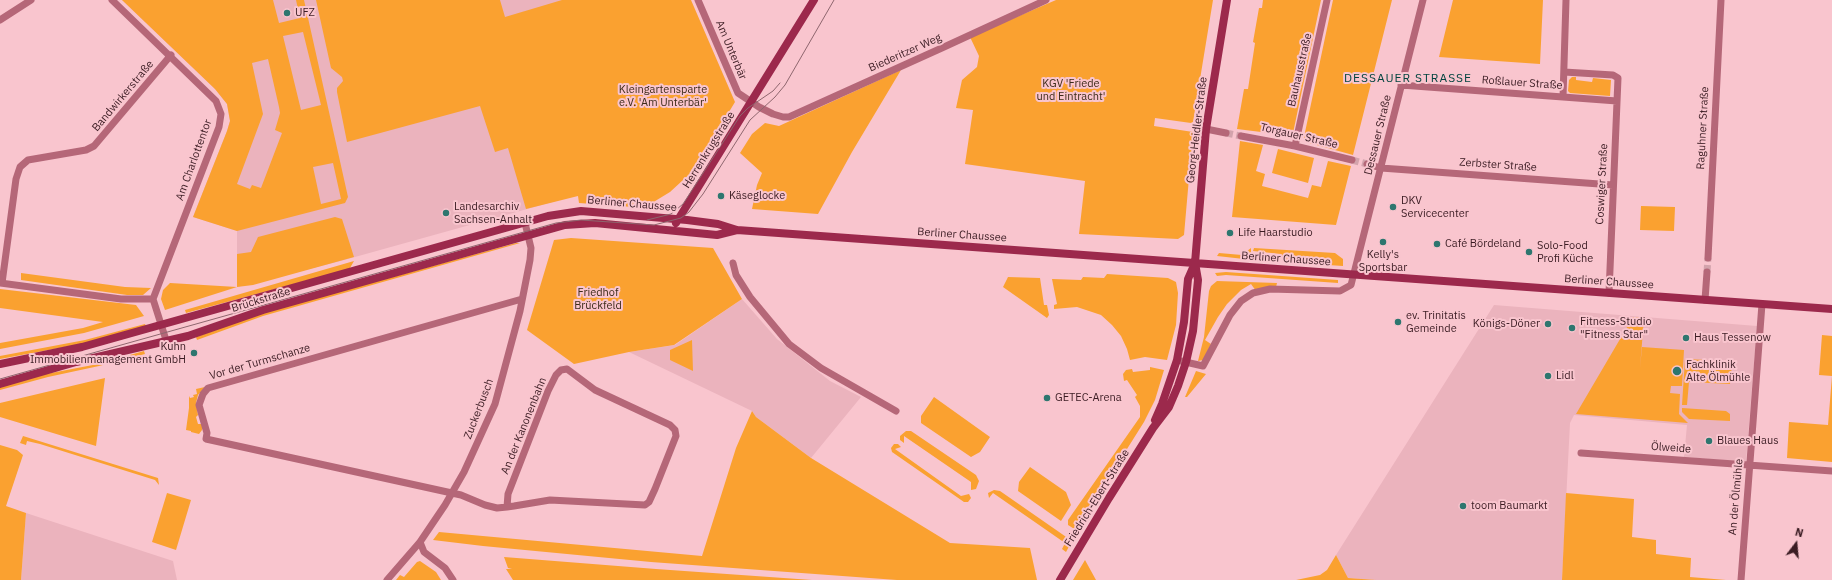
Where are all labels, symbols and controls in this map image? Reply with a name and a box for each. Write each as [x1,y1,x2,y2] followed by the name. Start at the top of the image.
[295,6,315,20] place label: UFZ
[282,8,292,18] marker: UFZ
[713,18,749,82] street label: Am Unterbär
[867,31,943,75] street label: Biederitzer Weg
[1285,32,1315,108] street label: Bauhausstraße
[89,58,157,134] street label: Bandwirkerstraße
[1344,72,1472,86] district label: DESSAUER STRASSE
[1481,74,1563,92] street label: Roßlauer Straße
[1184,76,1210,184] street label: Georg-Heidler-Straße
[1037,77,1105,103] park label: KGV 'Friede und Eintracht'
[619,83,707,109] park label: Kleingartensparte e.V. 'Am Unterbär'
[1694,86,1712,170] street label: Raguhner Straße
[1362,94,1394,176] street label: Dessauer Straße
[680,109,738,191] street label: Herrenkrugstraße
[173,118,215,202] street label: Am Charlottentor
[1259,121,1339,151] street label: Torgauer Straße
[1593,143,1611,225] street label: Coswiger Straße
[1459,156,1537,174] street label: Zerbster Straße
[729,189,785,203] place label: Käseglocke
[716,191,726,201] marker: Käseglocke
[587,194,677,214] street label: Berliner Chaussee
[1401,194,1469,220] place label: DKV Servicecenter
[454,200,532,226] place label: Landesarchiv Sachsen-Anhalt
[1388,202,1398,212] marker: DKV Servicecenter
[441,208,451,218] marker: Landesarchiv Sachsen-Anhalt
[917,225,1007,245] street label: Berliner Chaussee
[1238,226,1313,240] place label: Life Haarstudio
[1225,228,1235,238] marker: Life Haarstudio
[1378,237,1388,247] marker: Kelly's Sportsbar
[1445,237,1521,251] place label: Café Bördeland
[1432,239,1442,249] marker: Café Bördeland
[1537,239,1593,265] place label: Solo-Food Profi Küche
[1524,247,1534,257] marker: Solo-Food Profi Küche
[1359,248,1407,274] place label: Kelly's Sportsbar
[1241,249,1331,269] street label: Berliner Chaussee
[1564,272,1654,292] street label: Berliner Chaussee
[230,285,292,315] street label: Brückstraße
[574,286,622,312] park label: Friedhof Brückfeld
[1406,309,1466,335] place label: ev. Trinitatis Gemeinde
[1580,315,1652,341] place label: Fitness-Studio "Fitness Star"
[1393,317,1403,327] marker: ev. Trinitatis Gemeinde
[1473,317,1540,331] place label: Königs-Döner
[1543,319,1553,329] marker: Königs-Döner
[1567,323,1577,333] marker: Fitness-Studio "Fitness Star"
[1694,331,1771,345] place label: Haus Tessenow
[1681,333,1691,343] marker: Haus Tessenow
[30,340,186,366] place label: Kuhn Immobilienmanagement GmbH
[208,341,312,383] street label: Vor der Turmschanze
[189,348,199,358] marker: Kuhn Immobilienmanagement GmbH
[1686,358,1750,384] place label: Fachklinik Alte Ölmühle
[1671,365,1683,377] marker: Fachklinik Alte Ölmühle
[1556,369,1574,383] place label: Lidl
[1543,371,1553,381] marker: Lidl
[499,376,549,476] street label: An der Kanonenbahn
[461,377,497,441] street label: Zuckerbusch
[1055,391,1122,405] place label: GETEC-Arena
[1042,393,1052,403] marker: GETEC-Arena
[1717,434,1779,448] place label: Blaues Haus
[1704,436,1714,446] marker: Blaues Haus
[1650,440,1692,456] street label: Ölweide
[1062,447,1132,549] street label: Friedrich-Ebert-Straße
[1726,458,1746,536] street label: An der Ölmühle
[1471,499,1548,513] place label: toom Baumarkt
[1458,501,1468,511] marker: toom Baumarkt
[1776,524,1816,564] north arrow
[1794,525,1805,540] text: N

